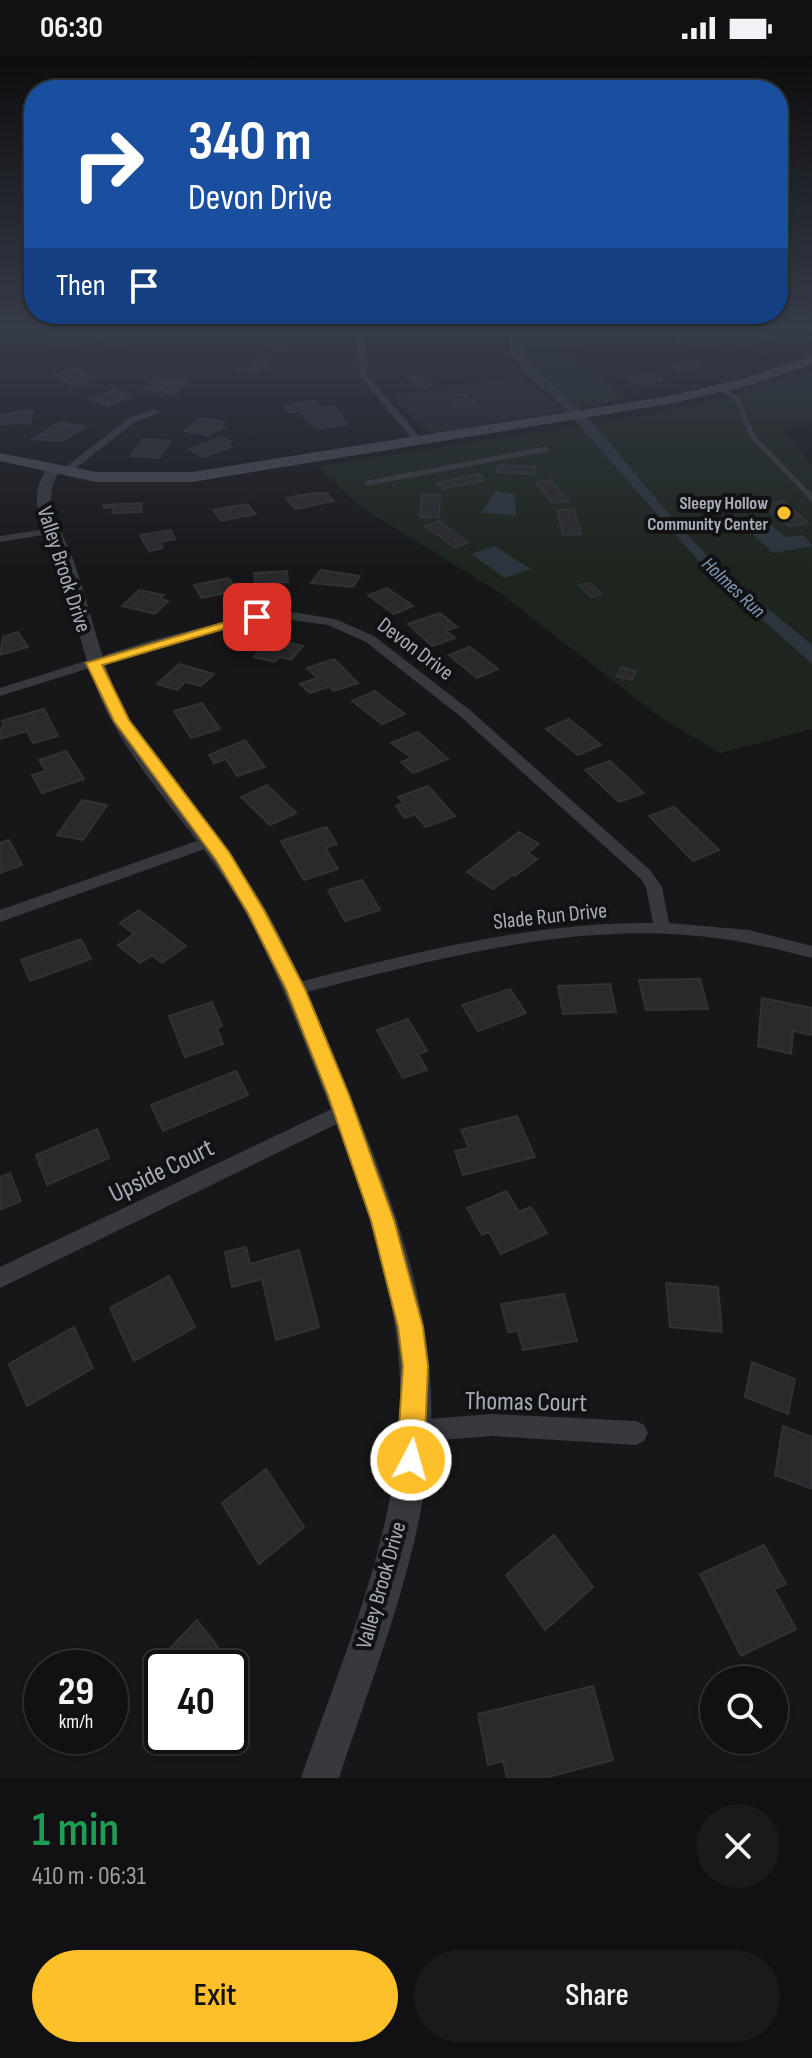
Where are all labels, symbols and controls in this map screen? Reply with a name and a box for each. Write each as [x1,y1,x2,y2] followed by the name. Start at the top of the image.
[40,10,103,46] text: 06:30
[188,109,312,176] text: 340 m
[56,112,160,216] icon: right
[188,177,333,220] text: Devon Drive
[122,264,166,308] icon: arrive
[56,268,106,304] text: Then
[647,493,768,535] place label: Sleepy Hollow Community Center
[31,503,97,636] street label: Valley Brook Drive
[775,504,793,522] marker: Sleepy Hollow Community Center
[697,552,770,623] water label: Holmes Run
[223,583,291,651] pin
[235,595,279,639] icon: arrive
[372,612,458,687] street label: Devon Drive
[492,897,608,936] street label: Slade Run Drive
[104,1133,219,1210] street label: Upside Court
[465,1386,587,1419] street label: Thomas Court
[369,1418,453,1502] position arrow
[350,1519,412,1652] street label: Valley Brook Drive
[144,1650,248,1754] speed limit sign: 40
[700,1666,788,1754] map controls
[700,1666,788,1754] button: search
[58,1668,94,1716] text: 29
[59,1710,93,1734] text: km/h
[32,1802,119,1859] text: 1 min
[696,1804,780,1888] button: close
[32,1861,146,1892] text: 410 m · 06:31
[32,1950,398,2042] button: Exit
[414,1950,780,2042] button: Share

